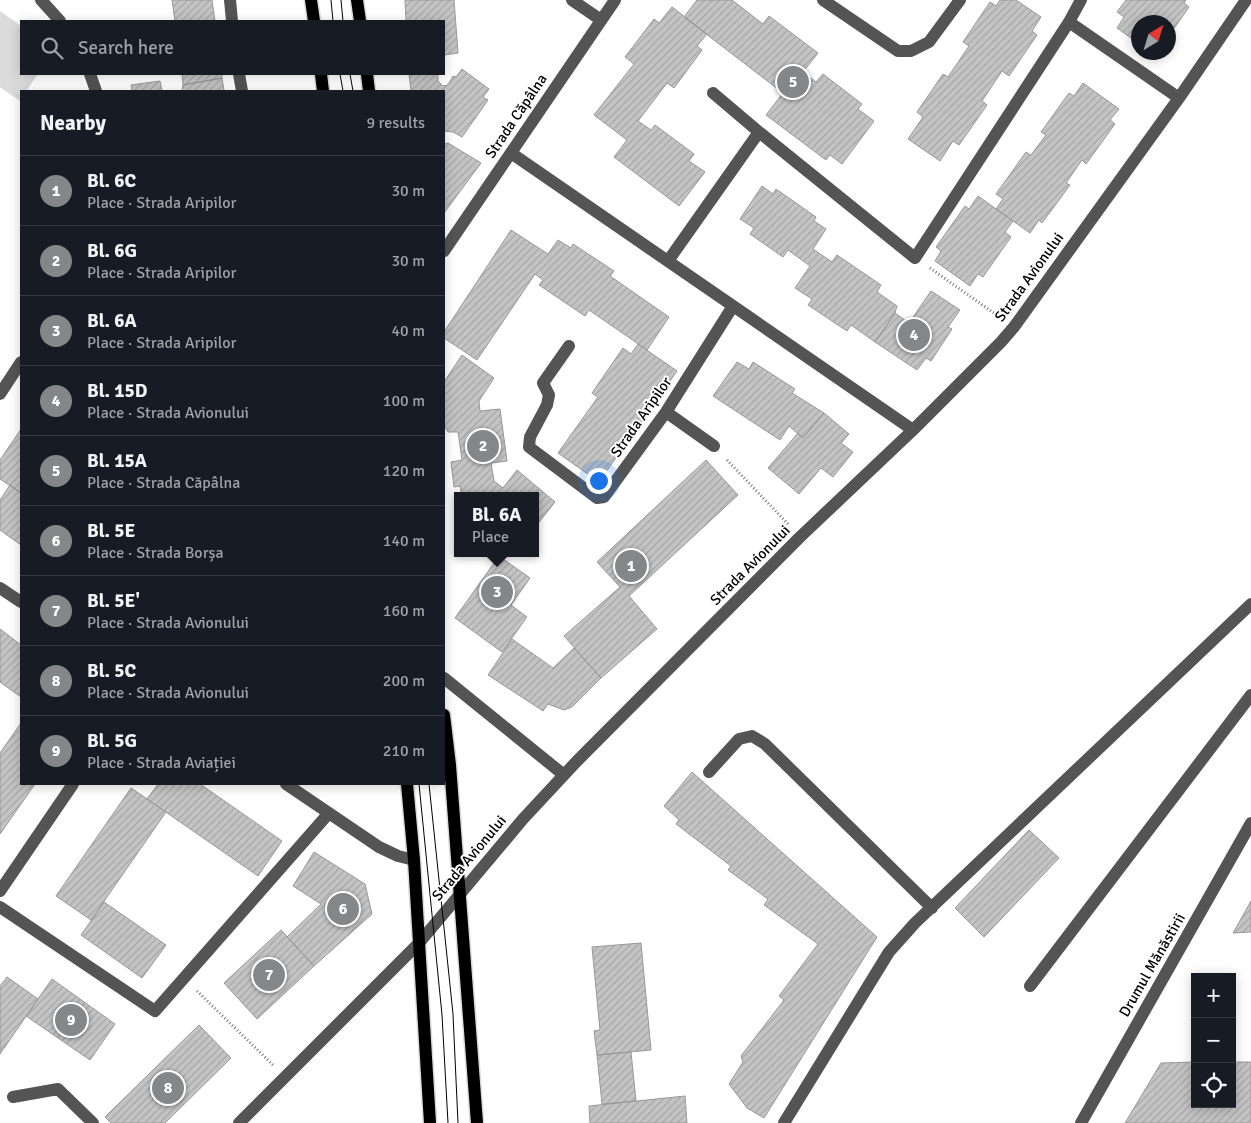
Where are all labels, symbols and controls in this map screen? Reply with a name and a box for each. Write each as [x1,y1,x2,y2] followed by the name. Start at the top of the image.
[1131,15,1176,60] north arrow
[20,20,445,75] search box
[38,34,66,62] icon: search
[78,36,174,60] text: Search here
[777,63,809,101] pin: 5
[481,70,551,162] street label: Strada Căpâlna
[40,110,106,136] text: Nearby
[366,113,425,133] text: 9 results
[87,169,136,193] text: Bl. 6C
[52,181,60,201] text: 1
[391,181,425,201] text: 30 m
[87,193,236,213] text: Place · Strada Aripilor
[991,229,1067,325] street label: Strada Avionului
[87,239,137,263] text: Bl. 6G
[52,251,60,271] text: 2
[391,251,425,271] text: 30 m
[87,263,236,283] text: Place · Strada Aripilor
[87,309,137,333] text: Bl. 6A
[898,316,930,354] pin: 4
[52,321,60,341] text: 3
[391,321,425,341] text: 40 m
[87,333,236,353] text: Place · Strada Aripilor
[607,373,676,461] street label: Strada Aripilor
[87,379,147,403] text: Bl. 15D
[52,391,60,411] text: 4
[383,391,425,411] text: 100 m
[87,403,249,423] text: Place · Strada Avionului
[467,427,499,465] pin: 2
[87,449,147,473] text: Bl. 15A
[52,461,60,481] text: 5
[383,461,425,481] text: 120 m
[586,468,612,494] your location
[87,473,240,493] text: Place · Strada Căpâlna
[454,492,539,557] popup
[472,503,521,527] text: Bl. 6A
[87,519,135,543] text: Bl. 5E
[706,521,794,609] street label: Strada Avionului
[472,527,509,547] text: Place
[52,531,60,551] text: 6
[383,531,425,551] text: 140 m
[87,543,224,563] text: Place · Strada Borșa
[615,547,647,585] pin: 1
[481,573,513,611] pin: 3
[87,589,140,613] text: Bl. 5E'
[52,601,60,621] text: 7
[383,601,425,621] text: 160 m
[87,613,249,633] text: Place · Strada Avionului
[87,659,136,683] text: Bl. 5C
[52,671,60,691] text: 8
[383,671,425,691] text: 200 m
[87,683,249,703] text: Place · Strada Avionului
[87,729,137,753] text: Bl. 5G
[52,741,60,761] text: 9
[383,741,425,761] text: 210 m
[87,753,236,773] text: Place · Strada Aviației
[428,812,510,904] street label: Strada Avionului
[327,890,359,928] pin: 6
[1115,910,1189,1020] street label: Drumul Mănăstirii
[253,956,285,994] pin: 7
[1191,973,1236,1108] map controls
[1191,973,1236,1018] button: +
[55,1001,87,1039] pin: 9
[1191,1018,1236,1063] button: −
[1191,1063,1236,1108] button: locate
[152,1069,184,1107] pin: 8

